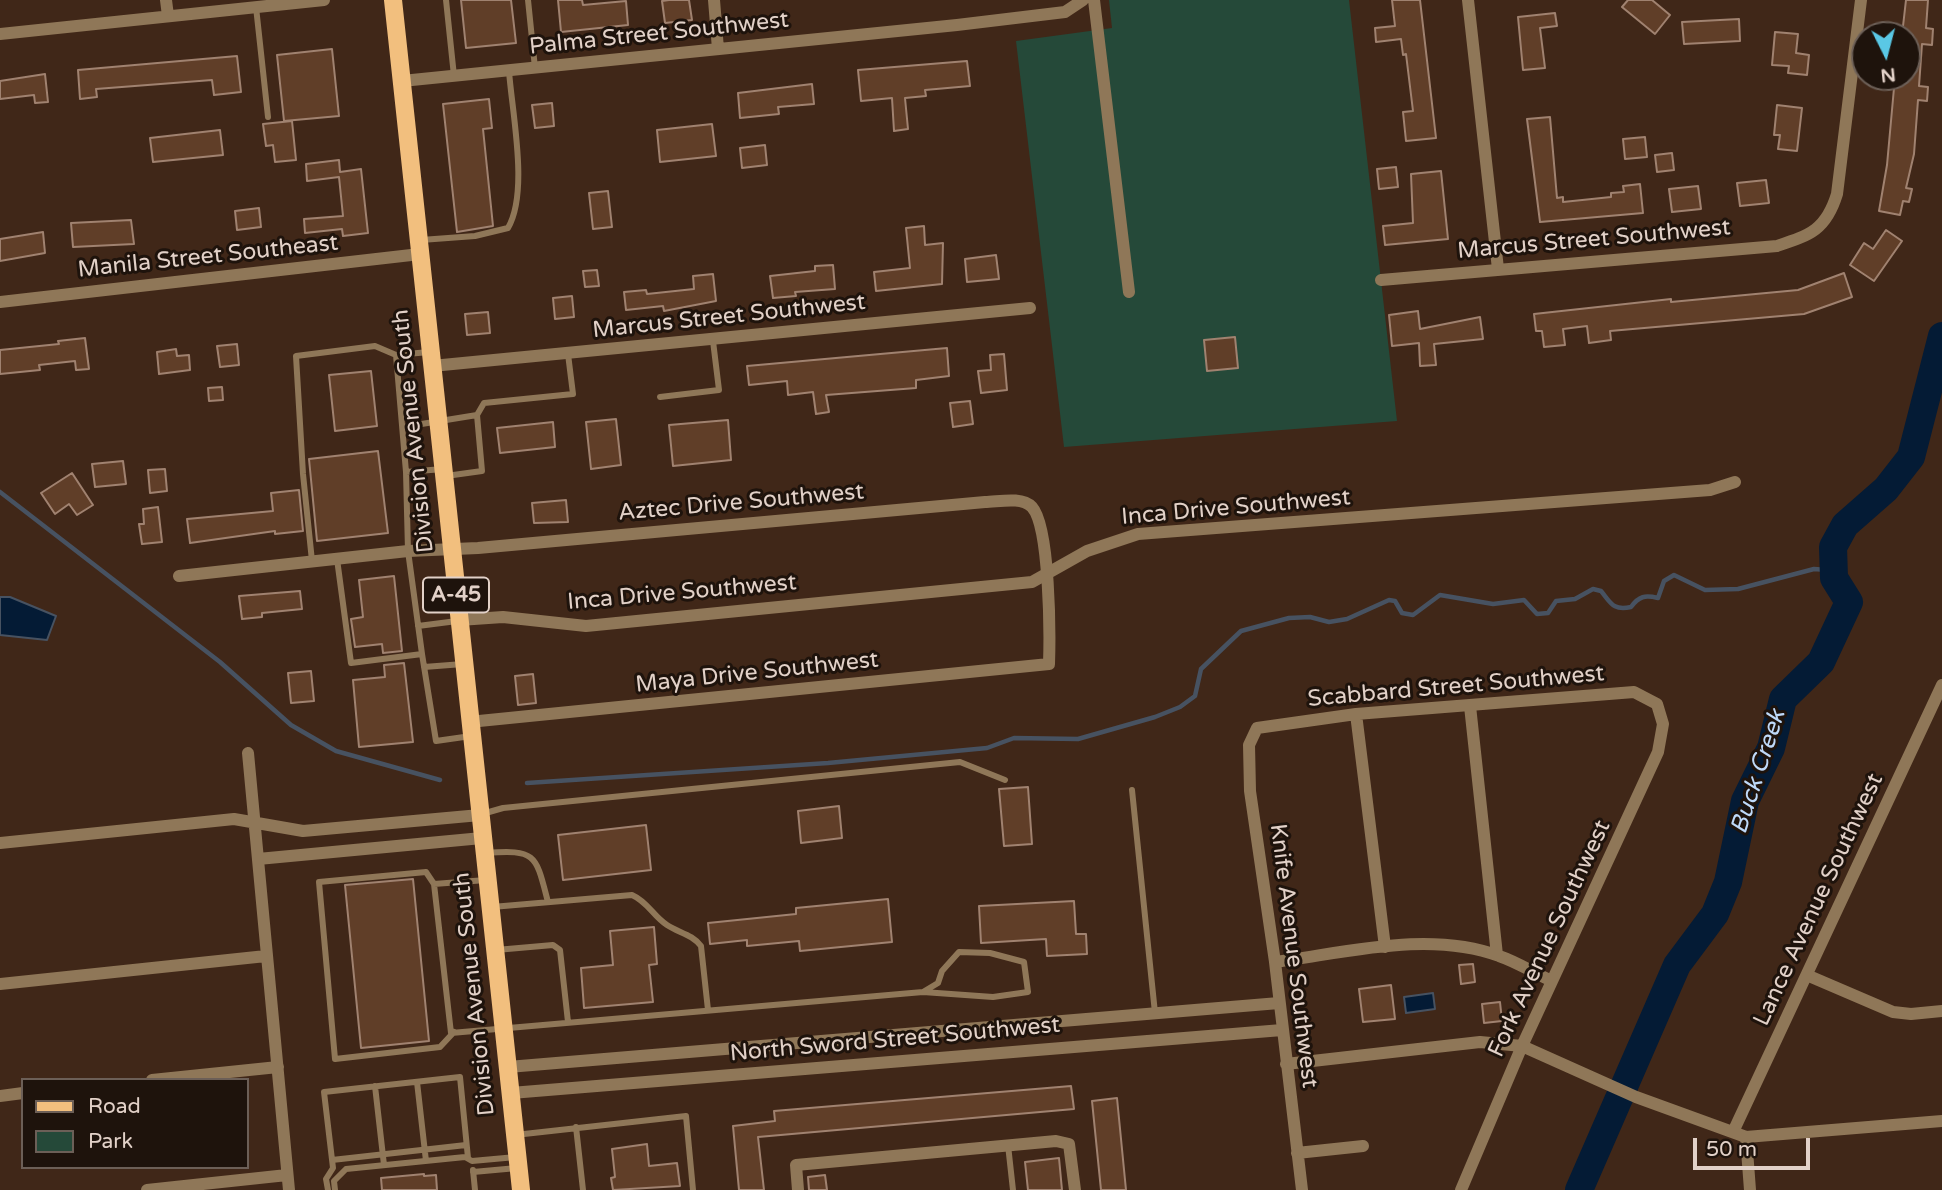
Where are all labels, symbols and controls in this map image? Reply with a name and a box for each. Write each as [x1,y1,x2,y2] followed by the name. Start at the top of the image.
[528,7,790,61] street label: Palma Street Southwest
[1851,21,1921,91] north arrow
[1879,63,1897,87] text: N
[1456,214,1732,266] street label: Marcus Street Southwest
[76,230,340,284] street label: Manila Street Southeast
[591,289,867,345] street label: Marcus Street Southwest
[387,308,441,554] street label: Division Avenue South
[617,479,865,527] street label: Aztec Drive Southwest
[1120,484,1352,532] street label: Inca Drive Southwest
[566,569,798,617] street label: Inca Drive Southwest
[423,578,489,612] road number: A-45
[634,647,880,699] street label: Maya Drive Southwest
[1307,660,1605,714] street label: Scabbard Street Southwest
[1725,706,1793,838] water label: Buck Creek
[1748,769,1890,1031] street label: Lance Avenue Southwest
[1483,816,1617,1062] street label: Fork Avenue Southwest
[1263,822,1323,1090] street label: Knife Avenue Southwest
[448,871,502,1117] street label: Division Avenue South
[729,1012,1061,1068] street label: North Sword Street Southwest
[21,1078,248,1169] legend
[88,1094,141,1119] text: Road
[1697,1124,1814,1168] scale bar
[88,1129,133,1154] text: Park
[1706,1137,1757,1162] text: 50 m

